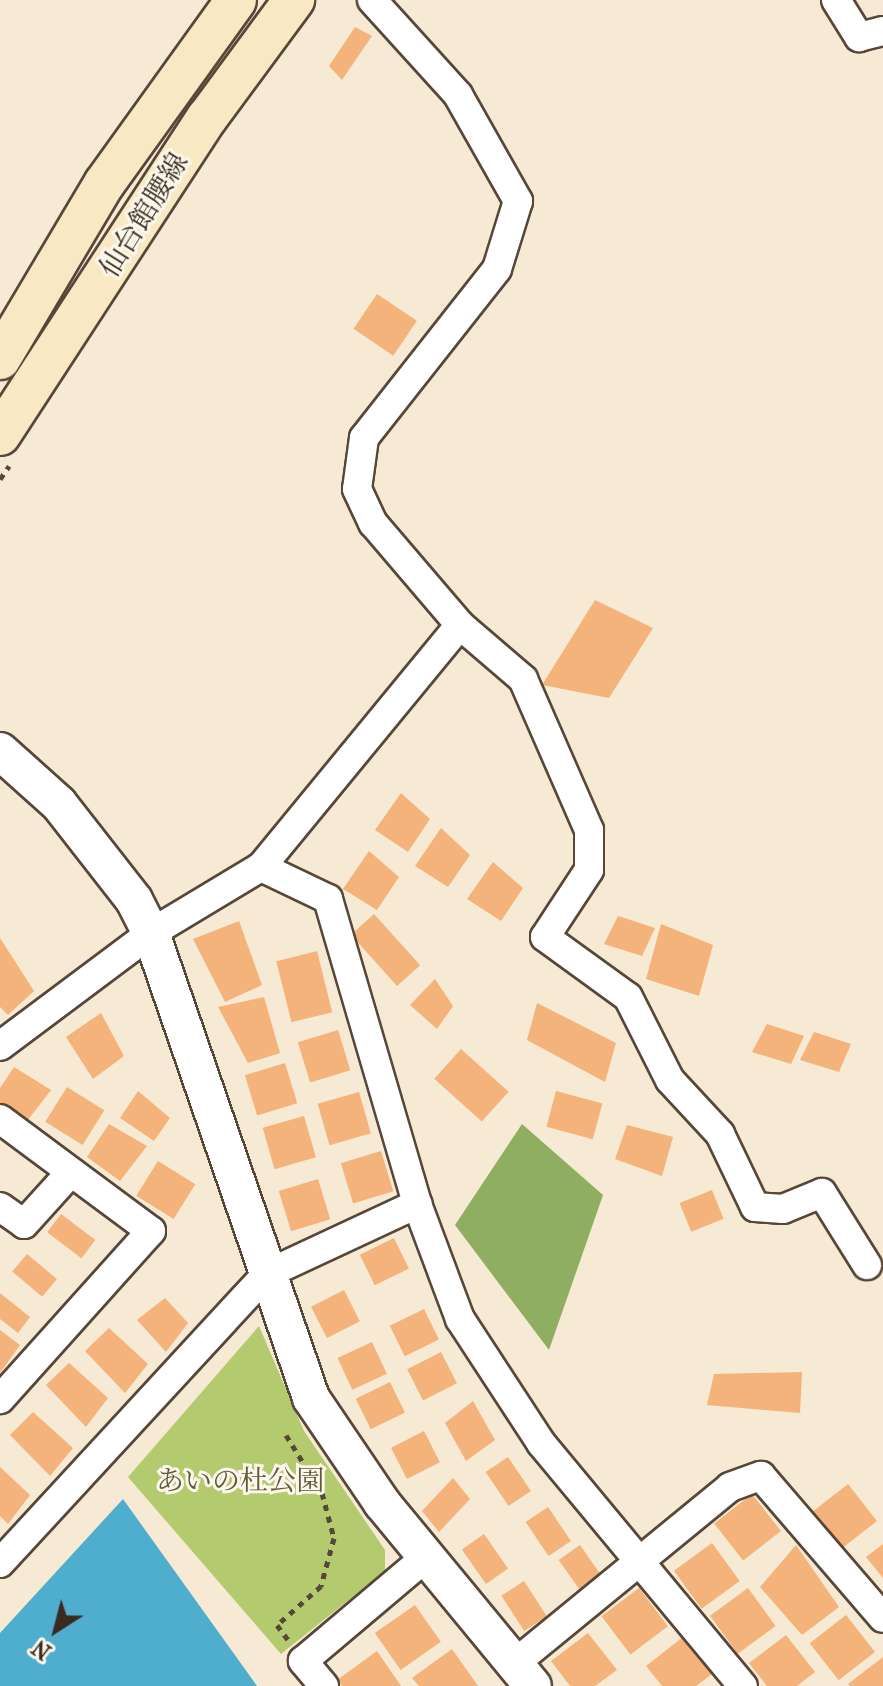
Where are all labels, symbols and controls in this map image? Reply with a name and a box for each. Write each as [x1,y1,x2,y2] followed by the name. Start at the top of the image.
[93,147,195,283] street label: 仙台館腰線
[156,1464,324,1498] park label: あいの杜公園
[16,1590,96,1670] north arrow
[28,1634,56,1665] text: N

